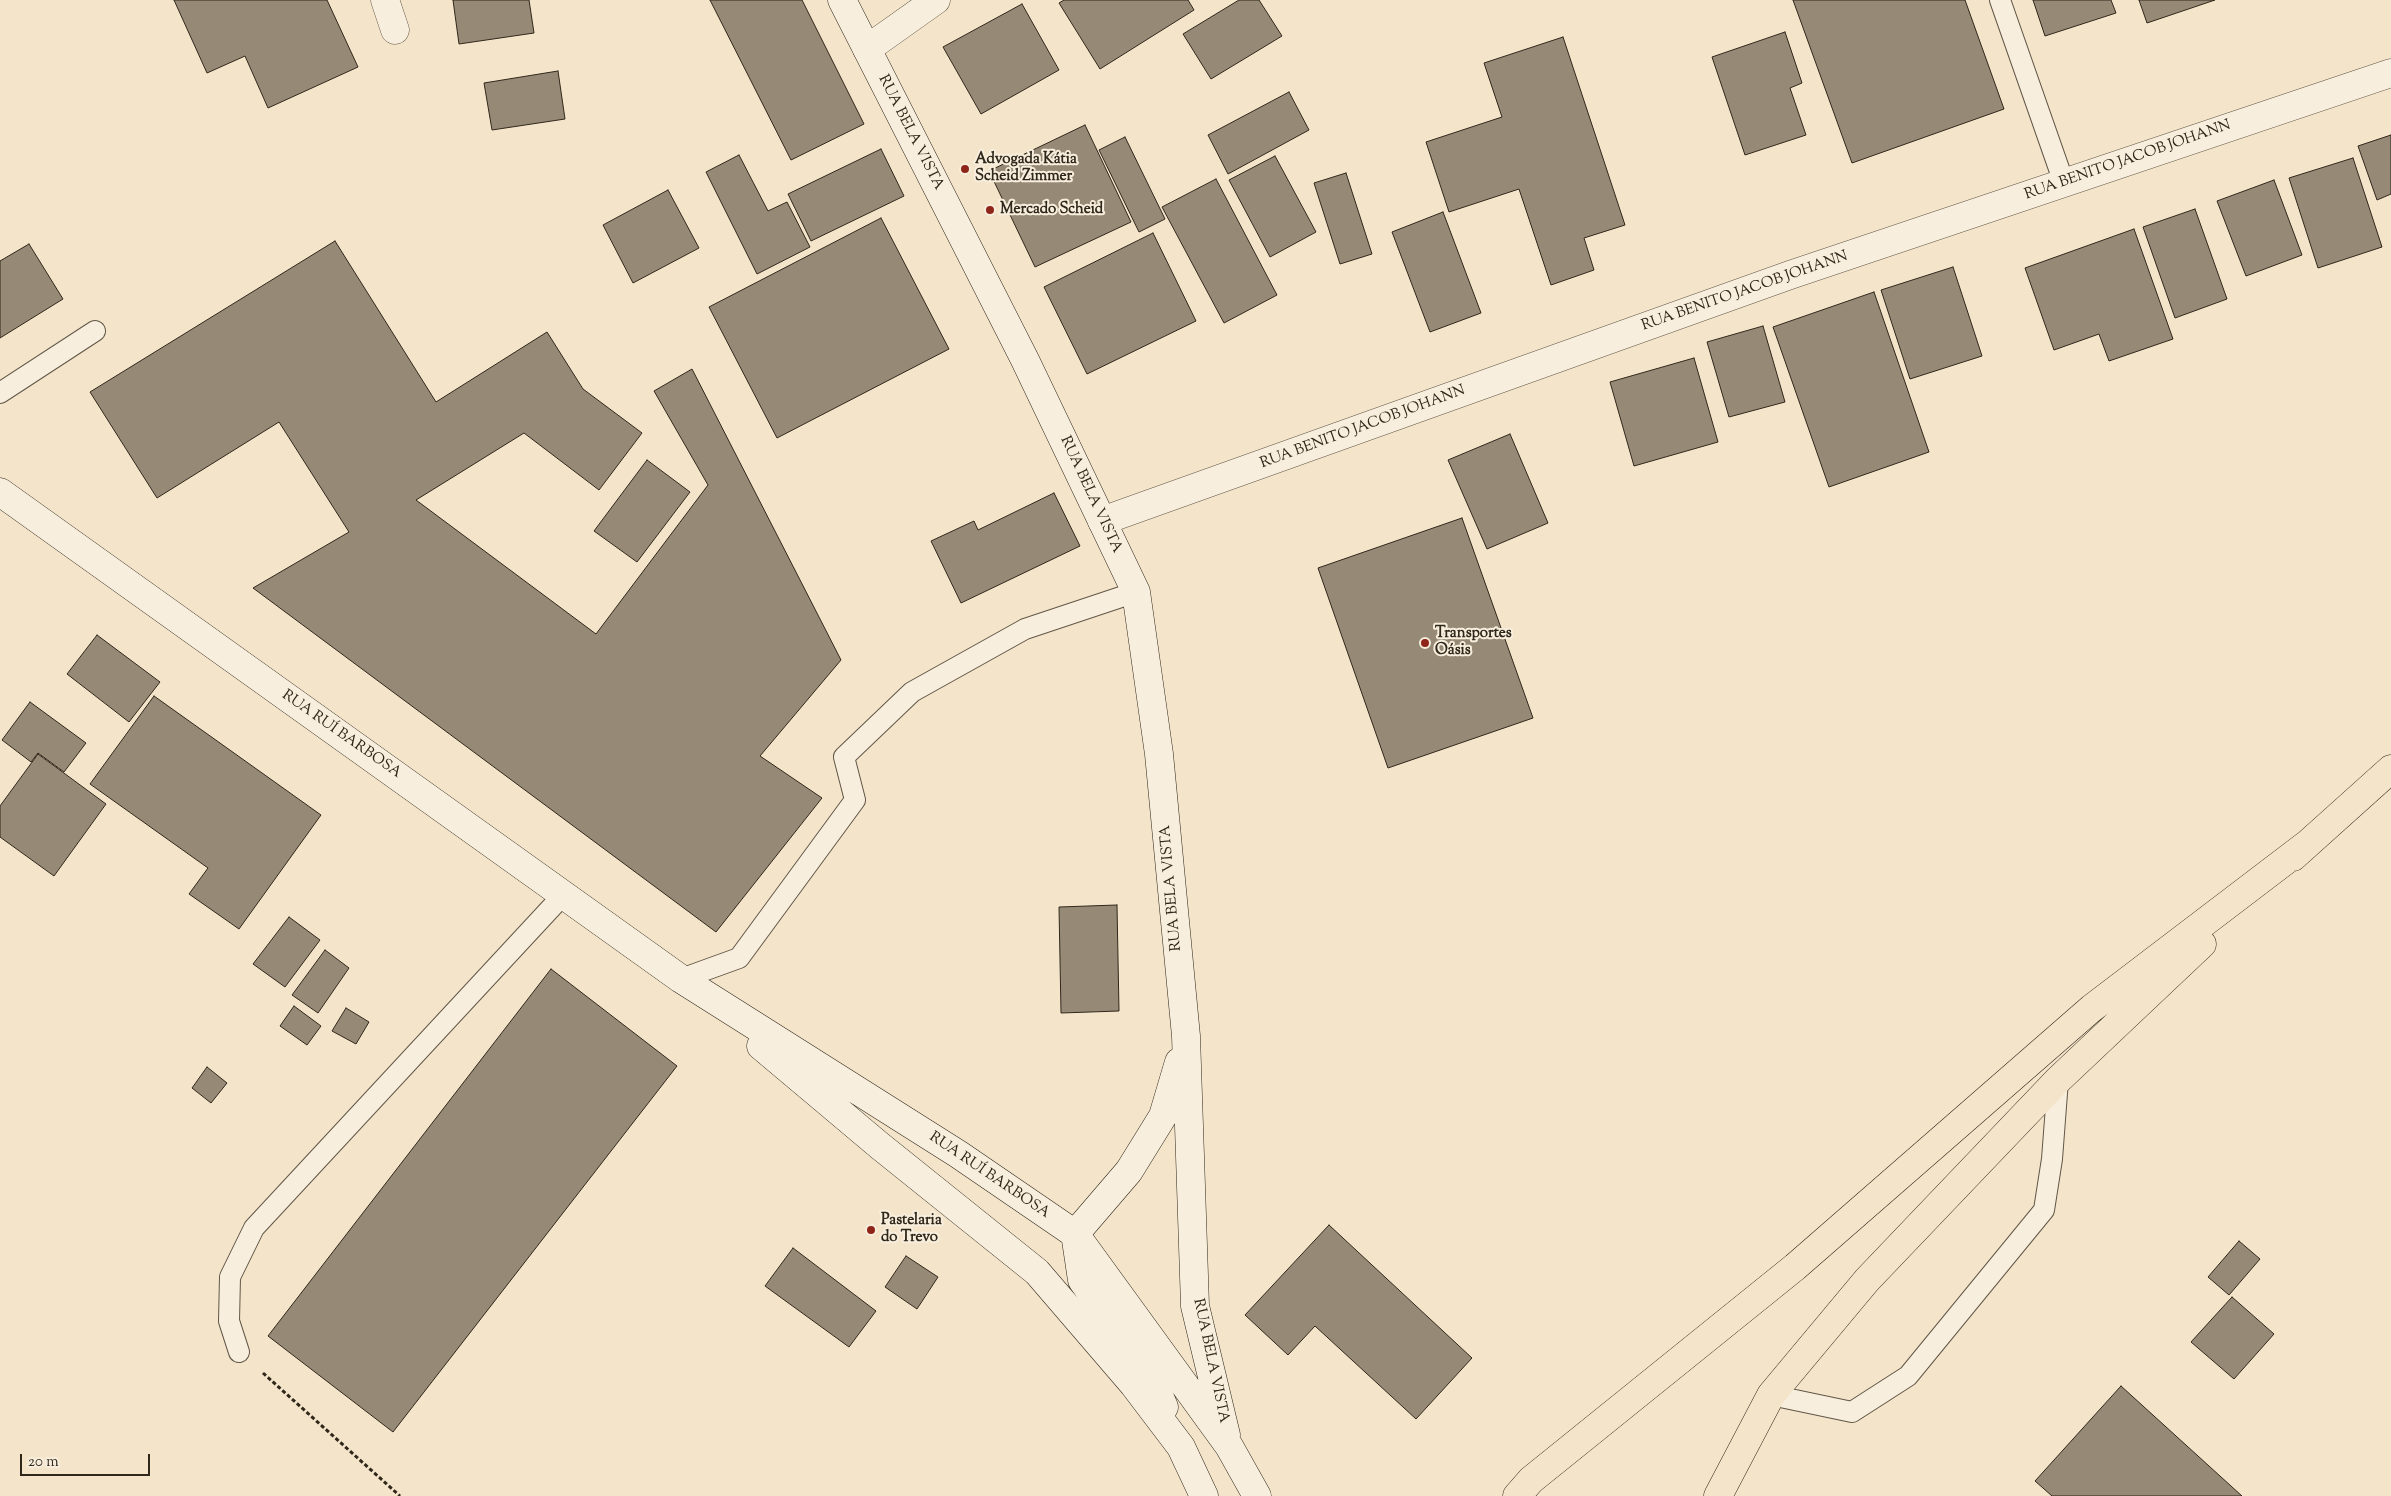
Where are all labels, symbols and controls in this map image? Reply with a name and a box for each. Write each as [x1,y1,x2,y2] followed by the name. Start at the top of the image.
[873,72,947,194] street label: RUA BELA VISTA
[2022,117,2234,205] street label: RUA BENITO JACOB JOHANN
[975,151,1077,186] place label: Advogada Kátia Scheid Zimmer
[959,163,971,175] marker: Advogada Kátia Scheid Zimmer
[1000,201,1103,219] place label: Mercado Scheid
[984,204,996,216] marker: Mercado Scheid
[1639,248,1851,336] street label: RUA BENITO JACOB JOHANN
[1258,382,1468,474] street label: RUA BENITO JACOB JOHANN
[1055,434,1125,556] street label: RUA BELA VISTA
[1435,625,1512,660] place label: Transportes Oásis
[1419,637,1431,649] marker: Transportes Oásis
[278,687,404,783] street label: RUA RUÍ BARBOSA
[1158,824,1186,952] street label: RUA BELA VISTA
[925,1129,1053,1223] street label: RUA RUÍ BARBOSA
[881,1212,942,1247] place label: Pastelaria do Trevo
[865,1224,877,1236] marker: Pastelaria do Trevo
[1188,1297,1232,1425] street label: RUA BELA VISTA
[22,1444,152,1476] scale bar
[28,1452,59,1473] text: 20 m

